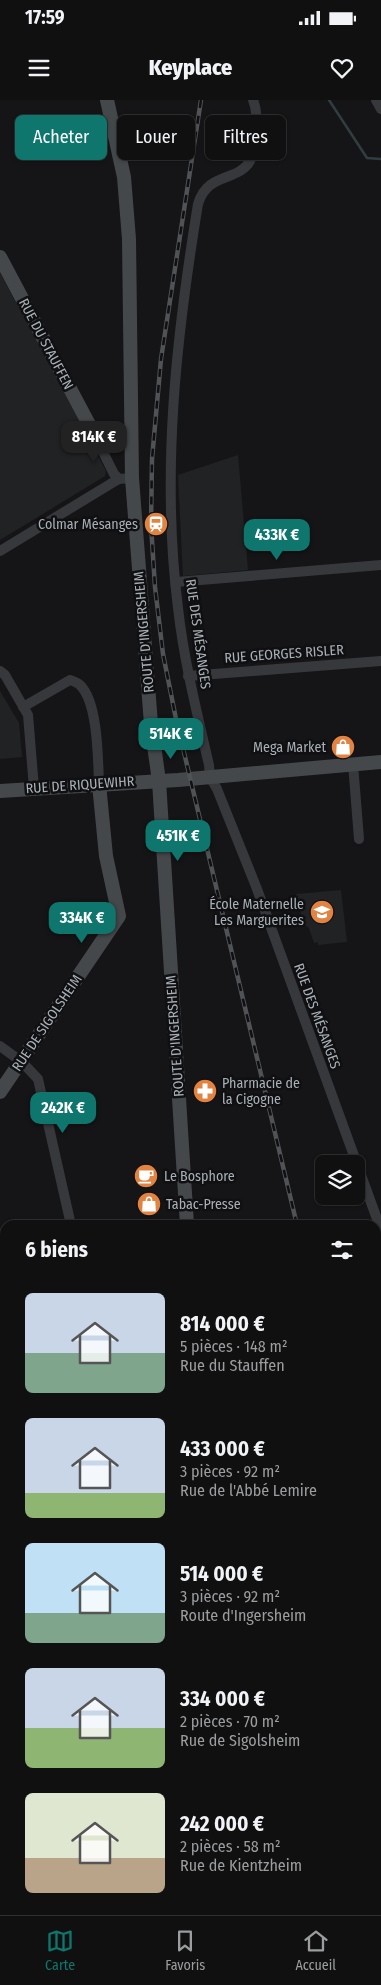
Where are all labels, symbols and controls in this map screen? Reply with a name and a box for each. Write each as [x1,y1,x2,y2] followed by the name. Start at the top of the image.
[25,6,65,29] text: 17:59
[25,54,53,82] icon: menu
[149,54,232,81] text: Keyplace
[328,54,356,82] icon: heart
[15,115,107,160] chip: Acheter
[117,115,195,160] chip: Louer
[205,115,286,160] chip: Filtres
[15,296,77,392] street label: RUE DU STAUFFEN
[53,420,135,463] pin: 814K €
[72,427,116,446] text: 814K €
[143,511,169,537] station icon: Colmar Mésanges
[38,516,138,533] place label: Colmar Mésanges
[236,518,318,561] pin: 433K €
[255,525,299,544] text: 433K €
[130,571,158,693] street label: ROUTE D'INGERSHEIM
[182,578,215,690] street label: RUE DES MÉSANGES
[224,641,345,667] street label: RUE GEORGES RISLER
[130,718,212,760] pin: 514K €
[149,724,193,743] text: 514K €
[330,734,356,760] shop icon: Mega Market
[253,739,326,756] place label: Mega Market
[25,773,135,797] street label: RUE DE RIQUEWIHR
[137,820,219,862] pin: 451K €
[156,826,200,845] text: 451K €
[209,895,304,929] place label: École Maternelle Les Marguerites
[309,899,335,925] school or university icon: École Maternelle Les Marguerites
[41,902,123,944] pin: 334K €
[60,908,104,927] text: 334K €
[290,961,345,1071] street label: RUE DES MÉSANGES
[8,972,86,1074] street label: RUE DE SIGOLSHEIM
[162,975,188,1097] street label: ROUTE D'INGERSHEIM
[222,1075,300,1108] place label: Pharmacie de la Cigogne
[192,1078,218,1104] pharmacy icon: Pharmacie de la Cigogne
[22,1092,104,1134] pin: 242K €
[41,1098,85,1117] text: 242K €
[315,1155,365,1205] map controls
[315,1155,365,1205] button: layers
[133,1163,159,1189] cafe icon: Le Bosphore
[164,1168,235,1185] place label: Le Bosphore
[136,1191,162,1217] shop icon: Tabac-Presse
[166,1196,241,1213] place label: Tabac-Presse
[328,1236,356,1264] icon: filters
[25,1237,88,1263] text: 6 biens
[180,1311,265,1337] text: 814 000 €
[65,1313,125,1373] icon: home
[180,1337,288,1356] text: 5 pièces · 148 m²
[180,1356,285,1375] text: Rue du Stauffen
[180,1436,265,1462] text: 433 000 €
[65,1438,125,1498] icon: home
[180,1462,280,1481] text: 3 pièces · 92 m²
[180,1481,317,1500] text: Rue de l'Abbé Lemire
[180,1561,263,1587] text: 514 000 €
[65,1563,125,1623] icon: home
[180,1587,280,1606] text: 3 pièces · 92 m²
[180,1606,306,1625] text: Route d'Ingersheim
[180,1686,265,1712] text: 334 000 €
[65,1688,125,1748] icon: home
[180,1712,280,1731] text: 2 pièces · 70 m²
[180,1731,300,1750] text: Rue de Sigolsheim
[180,1811,264,1837] text: 242 000 €
[65,1813,125,1873] icon: home
[180,1837,281,1856] text: 2 pièces · 58 m²
[180,1856,302,1875] text: Rue de Kientzheim
[45,1927,75,1974] tab: Carte
[165,1927,205,1974] tab: Favoris
[295,1927,336,1974] tab: Accueil

